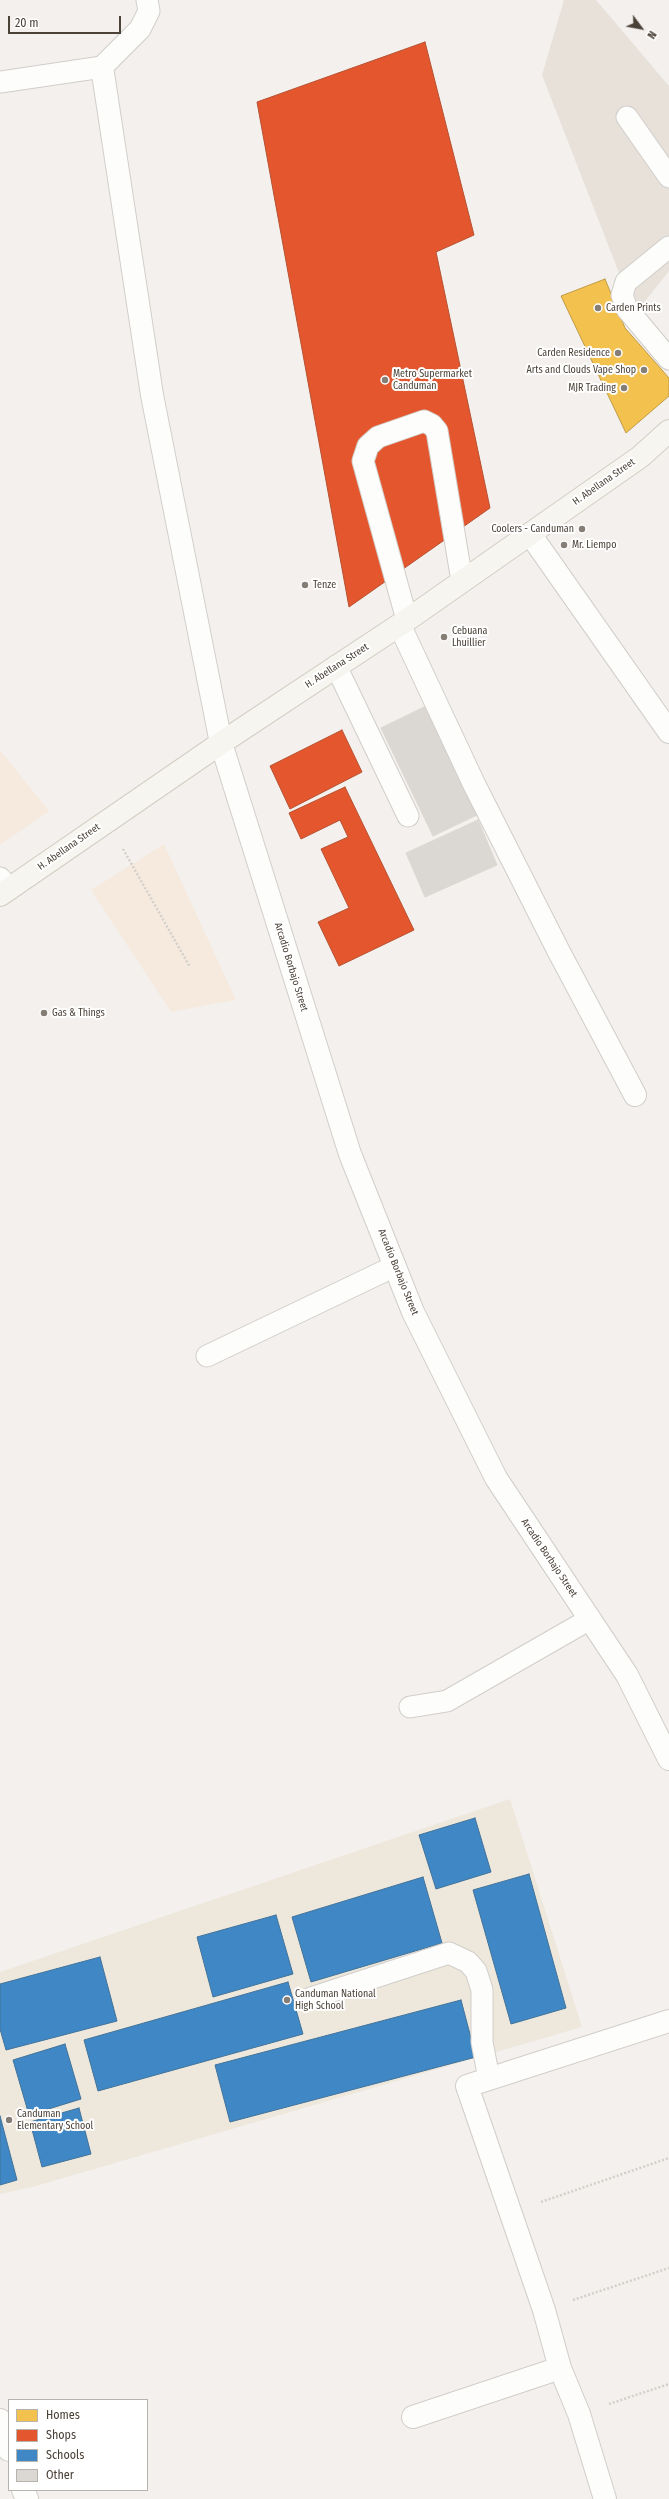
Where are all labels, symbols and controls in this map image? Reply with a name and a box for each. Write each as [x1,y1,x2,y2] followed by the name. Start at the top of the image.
[10,8,123,34] scale bar
[621,8,661,48] north arrow
[15,16,39,30] text: 20 m
[644,28,659,41] text: N
[606,302,661,314] place label: Carden Prints
[593,303,603,313] marker: Carden Prints
[537,347,610,359] place label: Carden Residence
[613,348,623,358] marker: Carden Residence
[526,364,636,376] place label: Arts and Clouds Vape Shop
[639,365,649,375] marker: Arts and Clouds Vape Shop
[393,368,472,392] place label: Metro Supermarket Canduman
[380,375,390,385] marker: Metro Supermarket Canduman
[568,382,616,394] place label: MJR Trading
[619,383,629,393] marker: MJR Trading
[571,456,637,508] street label: H. Abellana Street
[491,523,574,535] place label: Coolers - Canduman
[577,524,587,534] marker: Coolers - Canduman
[572,539,616,551] place label: Mr. Liempo
[559,540,569,550] marker: Mr. Liempo
[313,579,336,591] place label: Tenze
[300,580,310,590] marker: Tenze
[452,625,487,648] place label: Cebuana Lhuillier
[439,632,449,642] marker: Cebuana Lhuillier
[303,641,371,691] street label: H. Abellana Street
[36,821,102,873] street label: H. Abellana Street
[272,921,310,1013] street label: Arcadio Borbajo Street
[52,1007,105,1019] place label: Gas & Things
[39,1008,49,1018] marker: Gas & Things
[375,1227,421,1317] street label: Arcadio Borbajo Street
[518,1517,580,1599] street label: Arcadio Borbajo Street
[295,1988,376,2012] place label: Canduman National High School
[282,1995,292,2005] marker: Canduman National High School
[17,2108,93,2132] place label: Canduman Elementary School
[4,2115,14,2125] marker: Canduman Elementary School
[8,2399,148,2491] legend
[46,2408,80,2422] text: Homes
[46,2428,76,2442] text: Shops
[46,2448,84,2462] text: Schools
[46,2468,74,2482] text: Other

